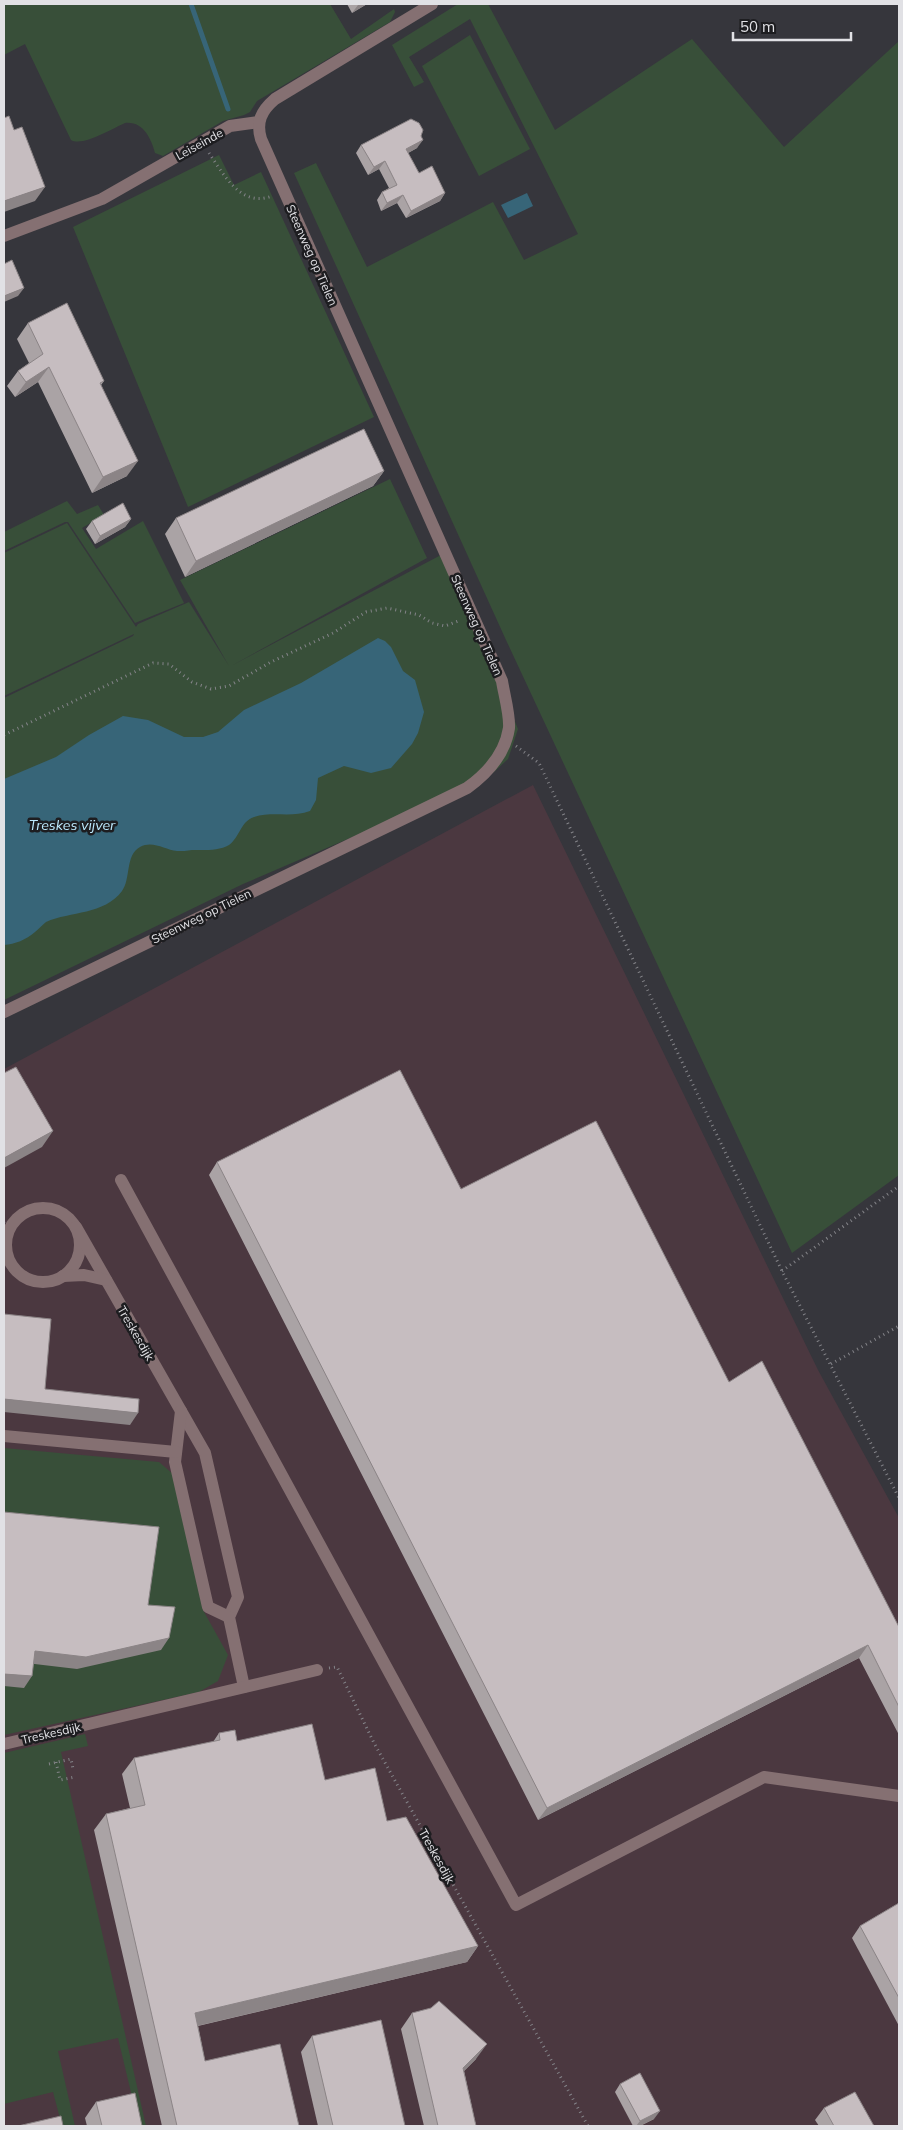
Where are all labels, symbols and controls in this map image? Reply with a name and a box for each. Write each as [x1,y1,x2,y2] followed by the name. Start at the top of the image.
[733,10,850,42] scale bar
[740,17,775,36] text: 50 m
[173,125,225,163] street label: Leiseinde
[283,202,341,308] street label: Steenweg op Tielen
[448,572,506,678] street label: Steenweg op Tielen
[29,816,116,834] water label: Treskes vijver
[149,885,253,947] street label: Steenweg op Tielen
[114,1303,158,1364] street label: Treskesdijk
[20,1719,83,1747] street label: Treskesdijk
[416,1826,459,1887] street label: Treskesdijk

